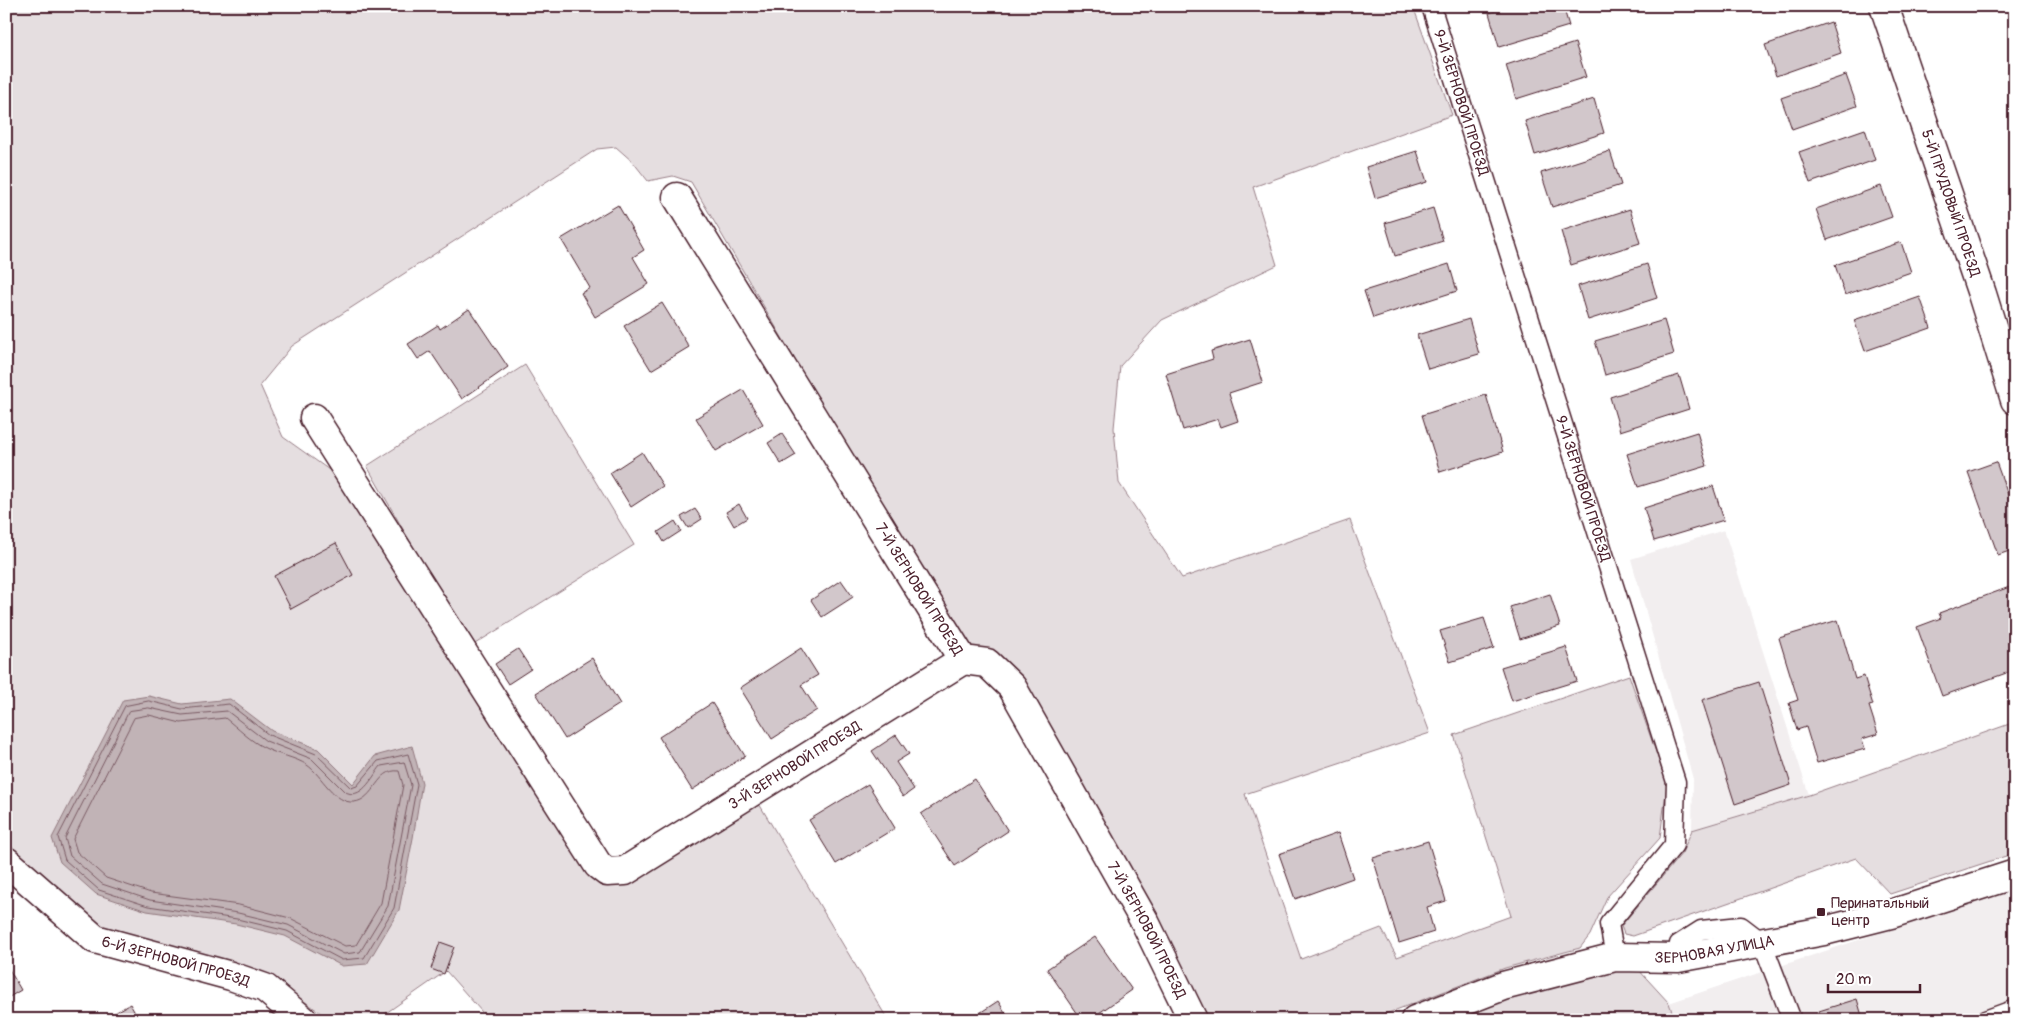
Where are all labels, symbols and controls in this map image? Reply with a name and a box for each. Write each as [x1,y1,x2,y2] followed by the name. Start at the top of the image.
[1429,27,1494,179] street label: 9-Й ЗЕРНОВОЙ ПРОЕЗД
[1917,127,1985,280] street label: 5-Й ПРУДОВЫЙ ПРОЕЗД
[1551,413,1616,565] street label: 9-Й ЗЕРНОВОЙ ПРОЕЗД
[871,520,968,660] street label: 7-Й ЗЕРНОВОЙ ПРОЕЗД
[725,716,865,814] street label: 3-Й ЗЕРНОВОЙ ПРОЕЗД
[1103,858,1191,1002] street label: 7-Й ЗЕРНОВОЙ ПРОЕЗД
[1831,894,1929,930] place label: Перинатальный центр
[1815,906,1827,918] marker: Перинатальный центр
[1654,931,1776,968] street label: ЗЕРНОВАЯ УЛИЦА
[99,932,253,992] street label: 6-Й ЗЕРНОВОЙ ПРОЕЗД
[1828,961,1921,993] scale bar
[1836,970,1871,989] text: 20 m

